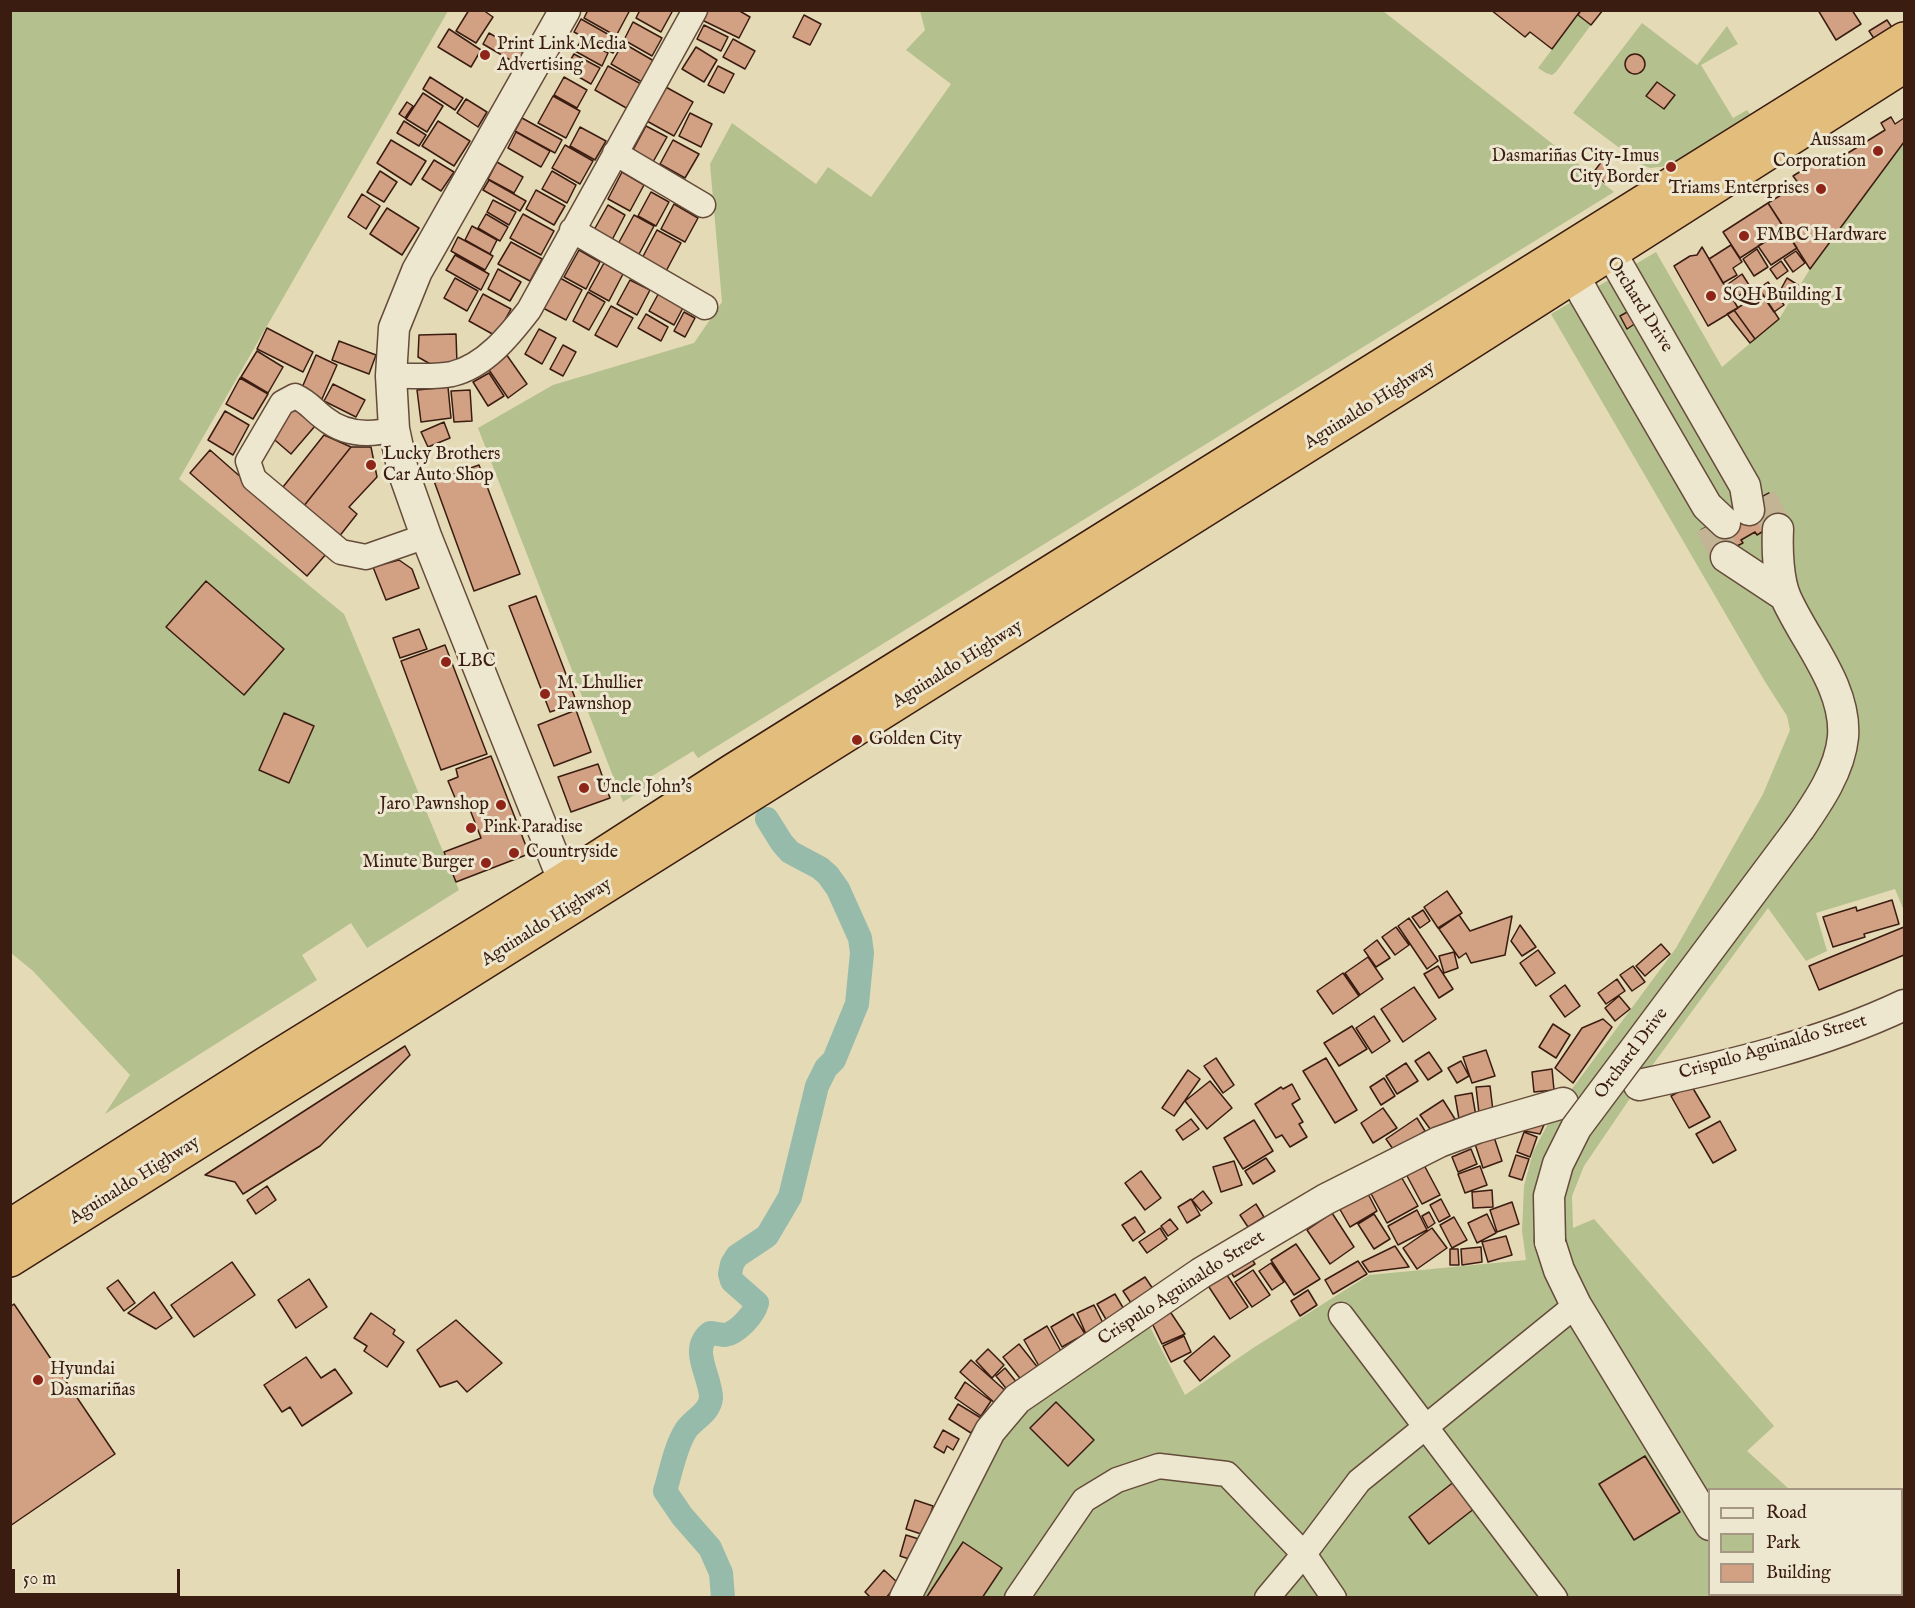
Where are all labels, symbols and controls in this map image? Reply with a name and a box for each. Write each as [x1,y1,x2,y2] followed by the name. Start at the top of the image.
[497,34,626,76] place label: Print Link Media Advertising
[478,48,492,62] marker: Print Link Media Advertising
[1773,130,1866,172] place label: Aussam Corporation
[1871,144,1885,158] marker: Aussam Corporation
[1492,146,1659,188] place label: Dasmariñas City-Imus City Border
[1664,160,1678,174] marker: Dasmariñas City-Imus City Border
[1669,178,1809,200] place label: Triams Enterprises
[1814,182,1828,196] marker: Triams Enterprises
[1756,225,1887,247] place label: FMBC Hardware
[1737,229,1751,243] marker: FMBC Hardware
[1601,253,1677,357] street label: Orchard Drive
[1723,285,1842,307] place label: SQH Building I
[1704,289,1718,303] marker: SQH Building I
[1301,357,1439,455] street label: Aguinaldo Highway
[383,444,500,486] place label: Lucky Brothers Car Auto Shop
[364,458,378,472] marker: Lucky Brothers Car Auto Shop
[889,616,1027,714] street label: Aguinaldo Highway
[458,651,496,673] place label: LBC
[439,655,453,669] marker: LBC
[557,673,643,716] place label: M. Lhullier Pawnshop
[538,687,552,701] marker: M. Lhullier Pawnshop
[869,729,962,751] place label: Golden City
[850,733,864,747] marker: Golden City
[596,777,692,799] place label: Uncle John's
[577,781,591,795] marker: Uncle John's
[380,794,489,816] place label: Jaro Pawnshop
[494,798,508,812] marker: Jaro Pawnshop
[483,817,583,839] place label: Pink Paradise
[464,821,478,835] marker: Pink Paradise
[526,842,618,864] place label: Countryside
[507,846,521,860] marker: Countryside
[363,852,474,874] place label: Minute Burger
[479,856,493,870] marker: Minute Burger
[478,874,616,972] street label: Aguinaldo Highway
[1591,1004,1673,1104] street label: Orchard Drive
[1677,1011,1869,1085] street label: Crispulo Aguinaldo Street
[66,1132,204,1230] street label: Aguinaldo Highway
[1095,1227,1269,1351] street label: Crispulo Aguinaldo Street
[50,1359,135,1402] place label: Hyundai Dasmariñas
[31,1373,45,1387] marker: Hyundai Dasmariñas
[1708,1488,1903,1596] legend
[1766,1502,1807,1525] text: Road
[1766,1532,1800,1555] text: Park
[15,1557,183,1595] scale bar
[1766,1562,1831,1585] text: Building
[23,1568,56,1591] text: 50 m

